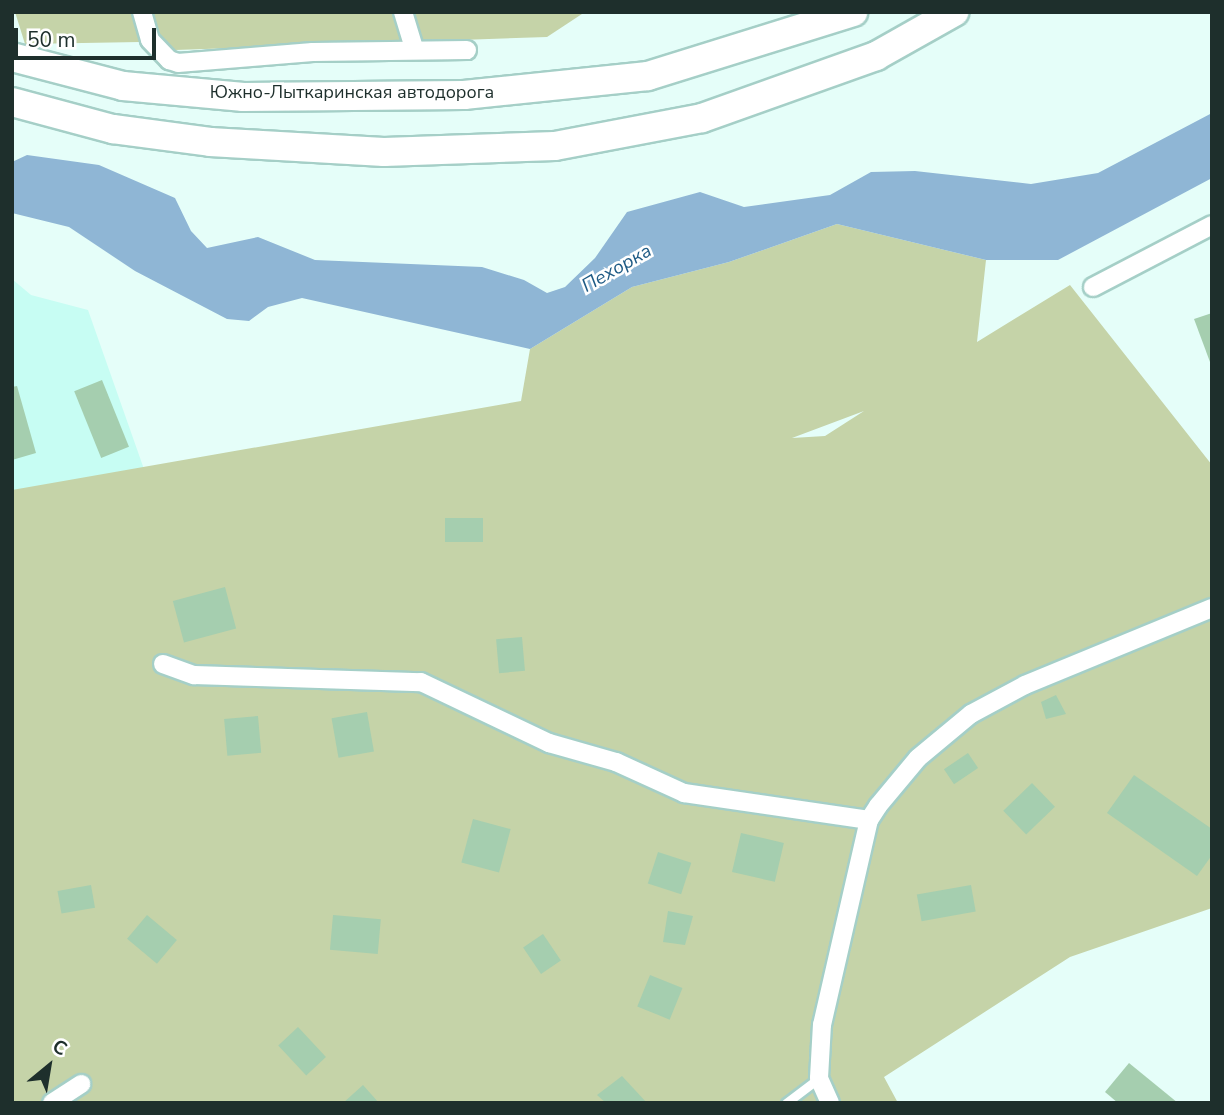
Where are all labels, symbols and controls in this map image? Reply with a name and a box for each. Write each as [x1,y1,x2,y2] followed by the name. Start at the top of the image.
[18,14,159,58] scale bar
[27,26,76,54] text: 50 m
[210,81,494,103] street label: Южно-Лыткаринская автодорога
[578,240,656,298] water label: Пехорка
[14,1031,84,1101] north arrow
[47,1033,72,1062] text: С

